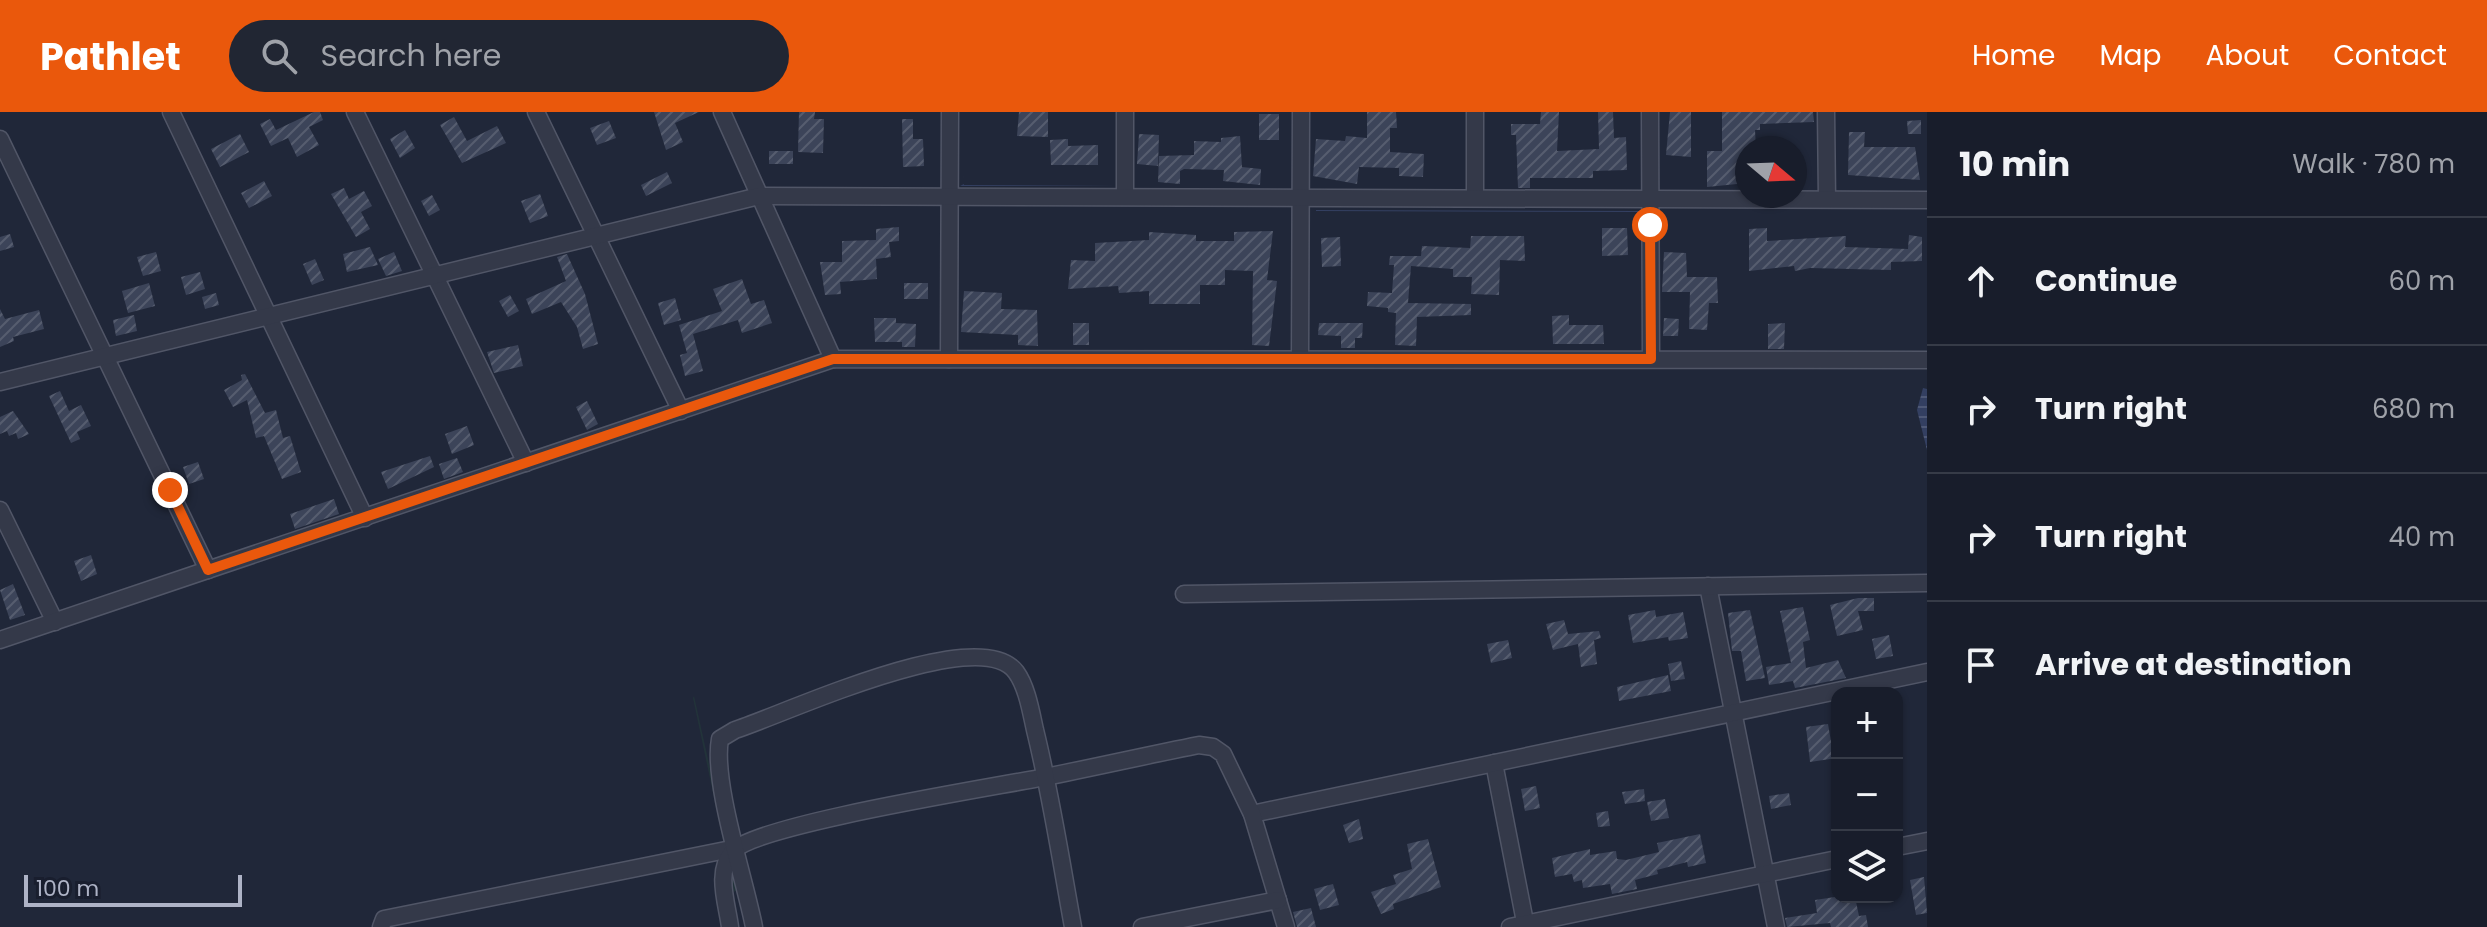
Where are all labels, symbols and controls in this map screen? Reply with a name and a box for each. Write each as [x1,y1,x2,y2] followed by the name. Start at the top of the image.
[229,20,789,92] search box
[40,30,181,83] text: Pathlet
[257,34,301,78] icon: search
[321,34,501,77] text: Search here
[1972,36,2055,75] text: Home
[2099,36,2161,75] text: Map
[2205,36,2289,75] text: About
[2333,36,2447,75] text: Contact
[1735,136,1807,208] north arrow
[1959,140,2070,188] text: 10 min
[2292,146,2455,182] text: Walk · 780 m
[1632,207,1668,243] route start
[1959,259,2003,303] icon: ahead
[2035,259,2177,302] text: Continue
[2388,263,2455,299] text: 60 m
[1959,387,2003,431] icon: right
[2035,387,2187,430] text: Turn right
[2372,391,2455,427] text: 680 m
[152,472,188,508] route end
[1959,515,2003,559] icon: right
[2035,515,2187,558] text: Turn right
[2389,519,2455,555] text: 40 m
[1959,643,2003,687] icon: arrive
[2035,643,2352,686] text: Arrive at destination
[1831,687,1903,903] map controls
[1831,687,1903,759] button: +
[1831,759,1903,831] button: −
[1831,831,1903,903] button: layers
[24,871,242,907] scale bar
[36,873,99,904] text: 100 m

